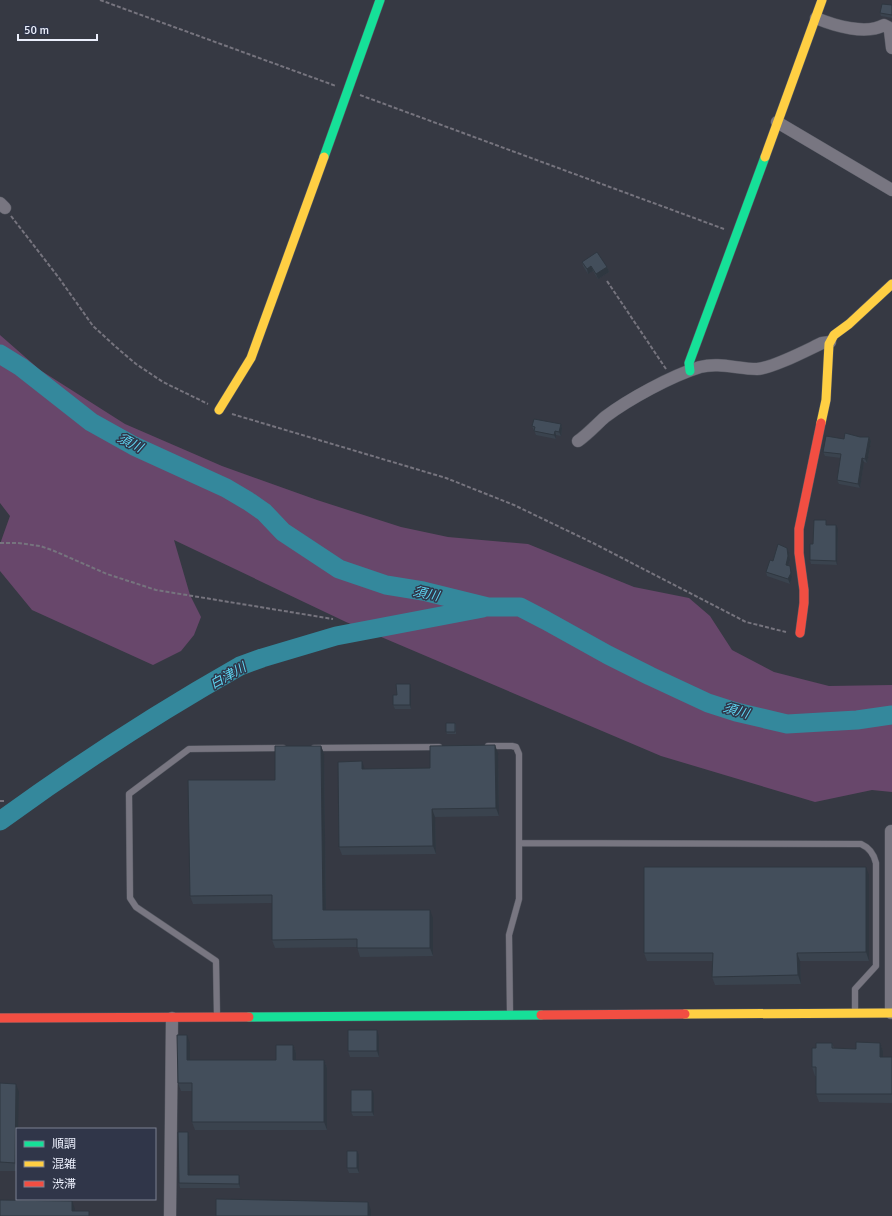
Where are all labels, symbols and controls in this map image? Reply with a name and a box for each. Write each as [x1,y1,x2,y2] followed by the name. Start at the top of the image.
[18,16,97,42] scale bar
[24,23,49,38] text: 50 m
[115,430,147,457] water label: 須川
[412,583,442,605] water label: 須川
[207,659,251,692] water label: 白津川
[721,700,753,723] water label: 須川
[16,1128,156,1200] legend
[52,1137,76,1152] text: 順調
[52,1157,76,1172] text: 混雑
[52,1177,76,1192] text: 渋滞

